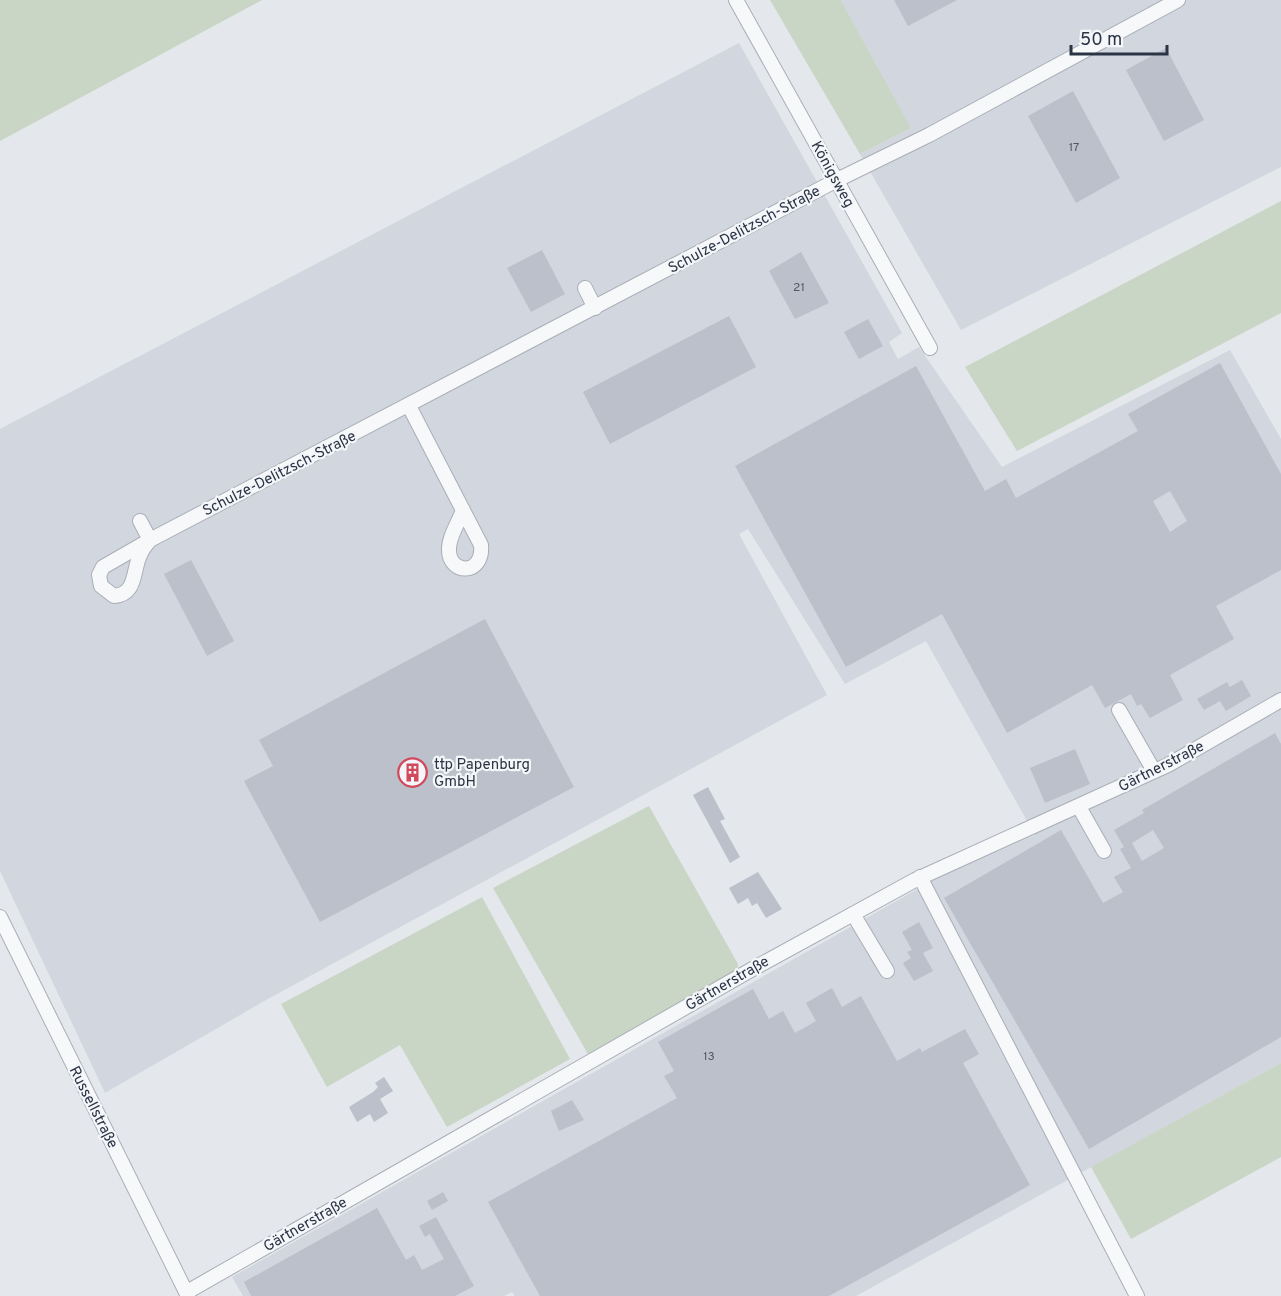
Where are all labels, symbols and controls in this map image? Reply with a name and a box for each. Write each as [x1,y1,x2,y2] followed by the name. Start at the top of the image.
[1071,18,1167,56] scale bar
[1080,29,1122,52] text: 50 m
[806,138,858,211] street label: Königsweg
[1069,140,1079,156] house number: 17
[665,182,824,279] street label: Schulze-Delitzsch-Straße
[793,280,805,296] house number: 21
[200,427,360,521] street label: Schulze-Delitzsch-Straße
[1116,738,1208,797] street label: Gärtnerstraße
[434,756,530,792] place label: ttp Papenburg GmbH
[397,757,429,789] building icon: ttp Papenburg GmbH
[682,953,773,1016] street label: Gärtnerstraße
[703,1049,715,1065] house number: 13
[64,1063,122,1152] street label: Russellstraße
[260,1194,351,1257] street label: Gärtnerstraße

